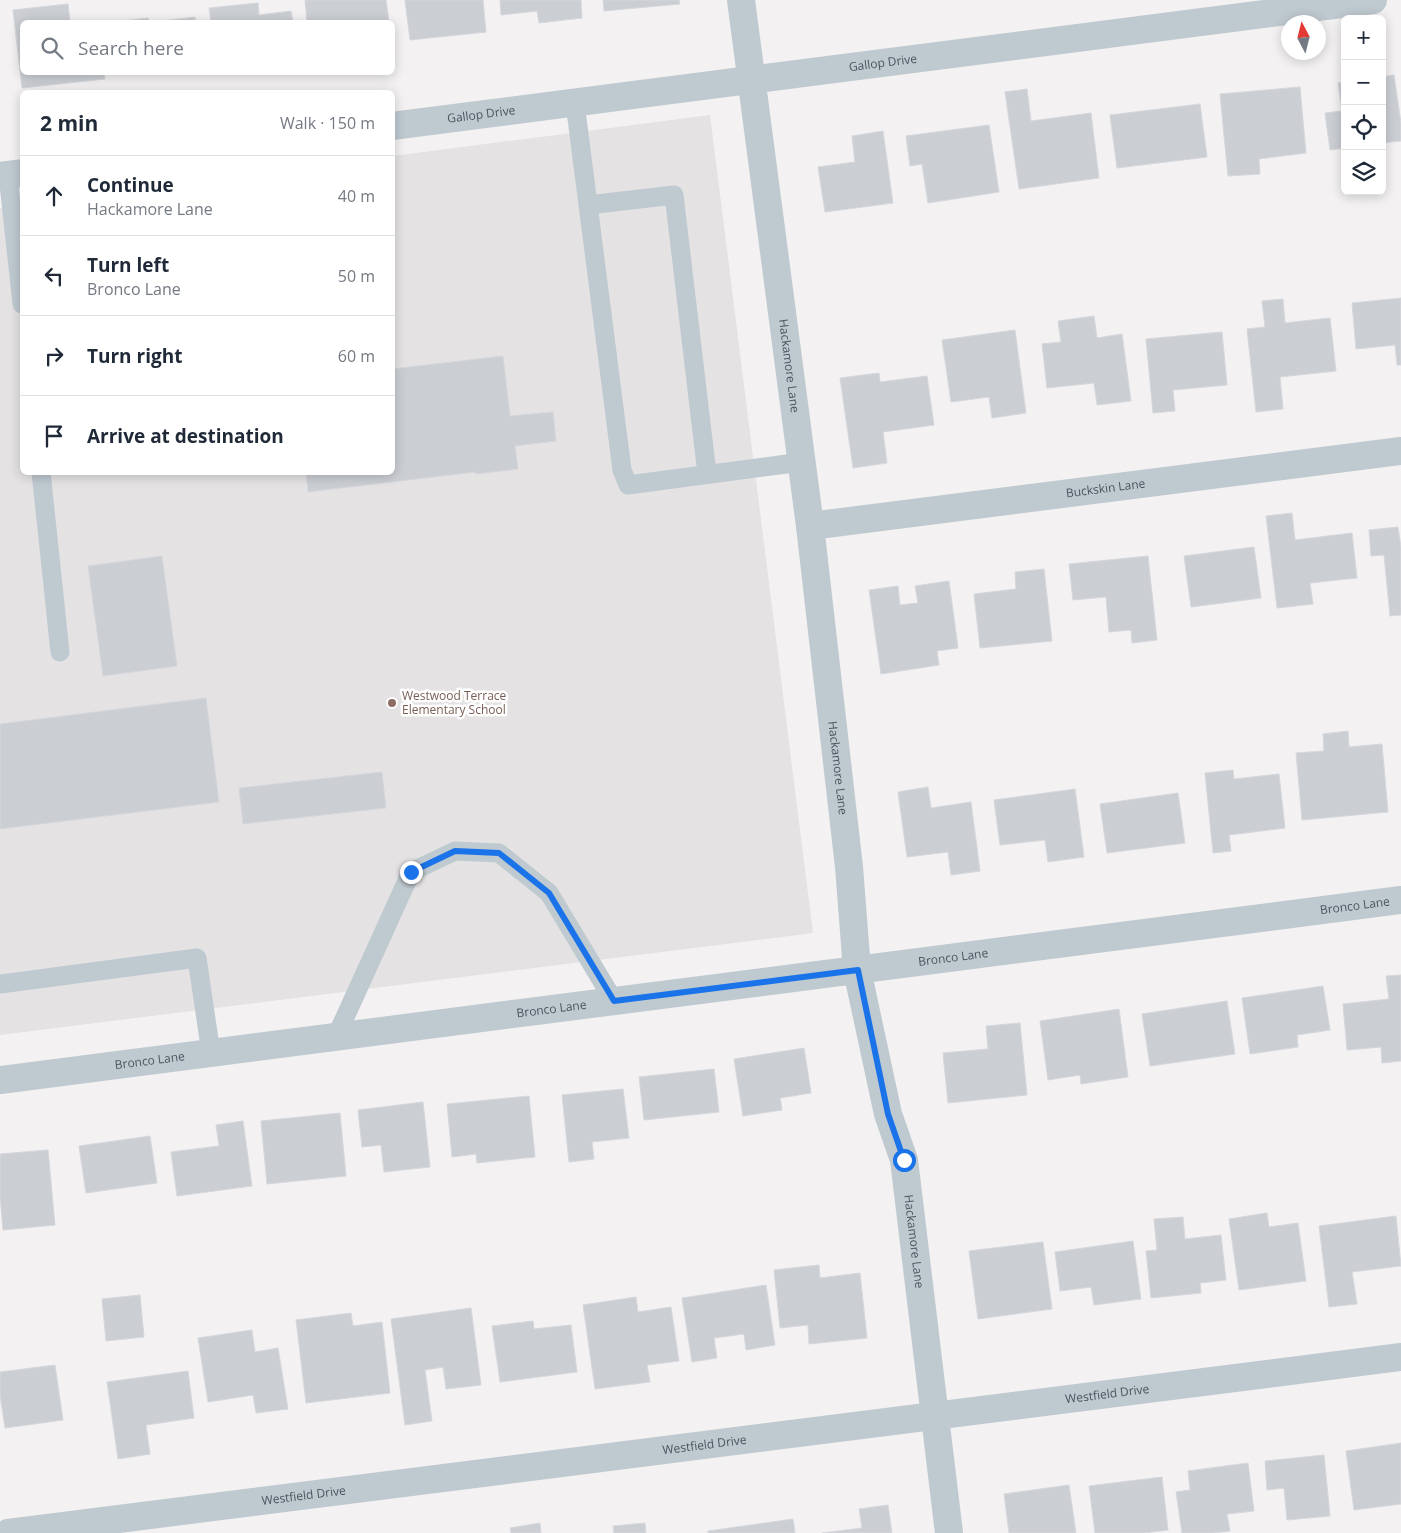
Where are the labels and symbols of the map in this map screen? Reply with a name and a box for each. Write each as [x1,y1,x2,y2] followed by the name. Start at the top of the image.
[1281,15,1326,60] north arrow
[848,50,918,75] street label: Gallop Drive
[446,101,517,127] street label: Gallop Drive
[775,318,804,414] street label: Hackamore Lane
[1065,475,1146,501] street label: Buckskin Lane
[402,687,507,718] place label: Westwood Terrace Elementary School
[386,697,398,709] marker: Westwood Terrace Elementary School
[824,720,852,816] street label: Hackamore Lane
[400,861,423,884] route end
[1319,892,1391,918] street label: Bronco Lane
[917,944,989,970] street label: Bronco Lane
[515,996,588,1022] street label: Bronco Lane
[114,1047,186,1073] street label: Bronco Lane
[893,1149,916,1172] route start
[900,1193,928,1289] street label: Hackamore Lane
[1064,1380,1150,1407] street label: Westfield Drive
[661,1431,748,1458] street label: Westfield Drive
[261,1481,347,1509] street label: Westfield Drive

